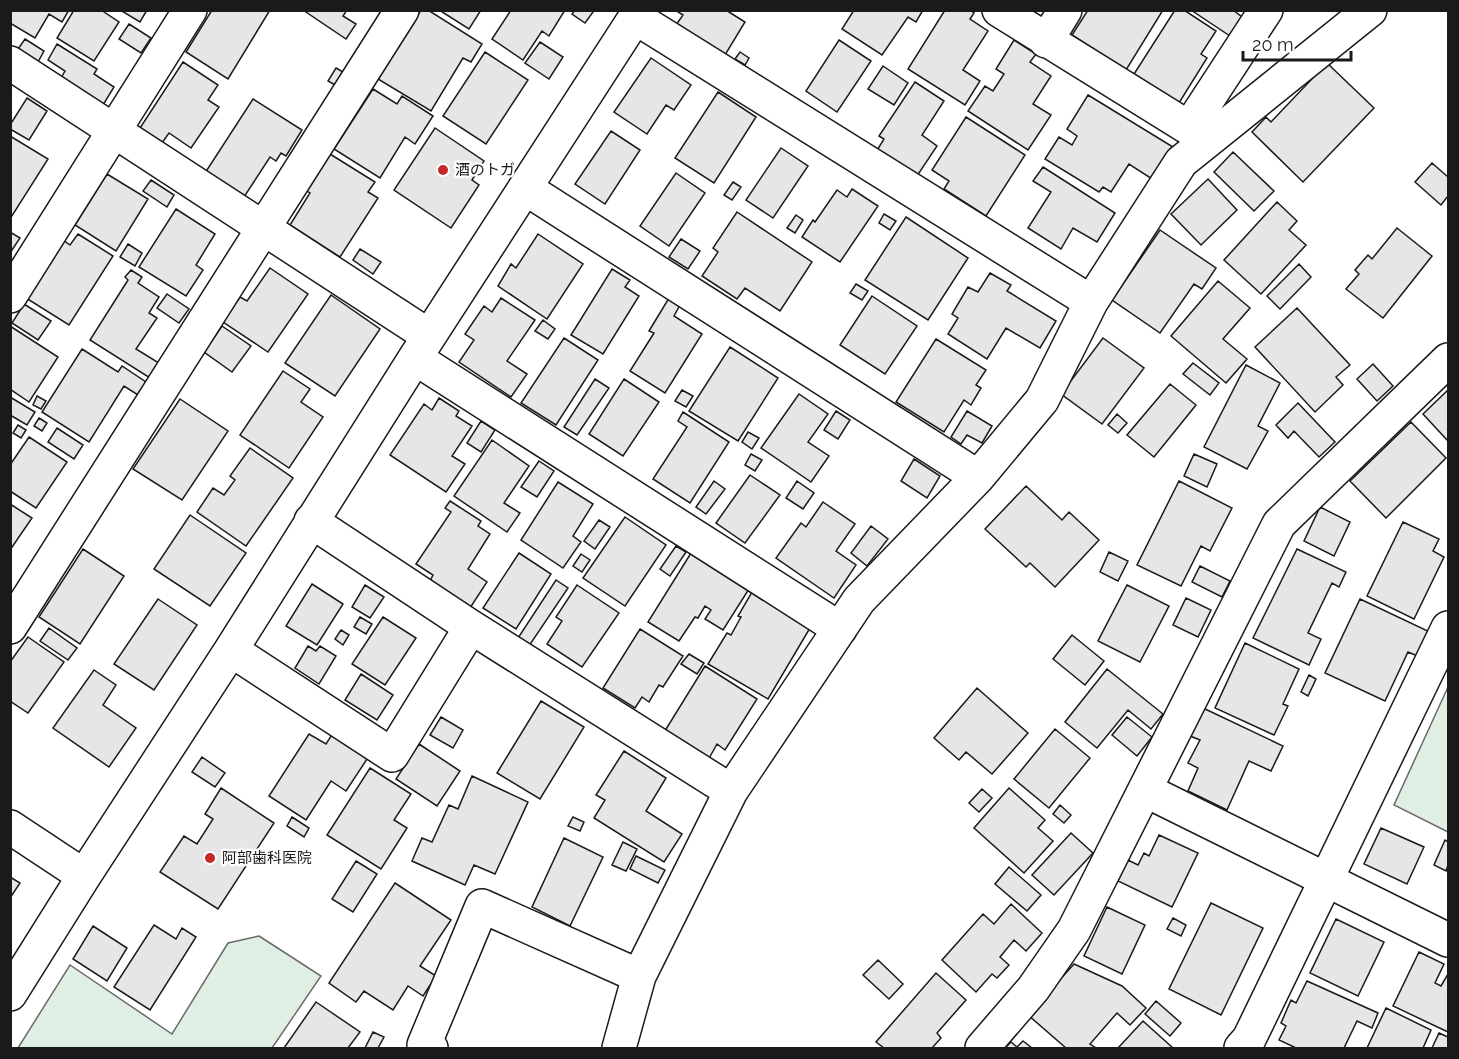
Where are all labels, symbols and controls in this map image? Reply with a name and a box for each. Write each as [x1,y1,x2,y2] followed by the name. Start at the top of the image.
[1243,24,1351,62] scale bar
[1252,34,1294,55] text: 20 m
[455,161,515,179] place label: 酒のトガ
[436,163,450,177] marker: 酒のトガ
[222,849,312,867] place label: 阿部歯科医院
[203,851,217,865] marker: 阿部歯科医院

